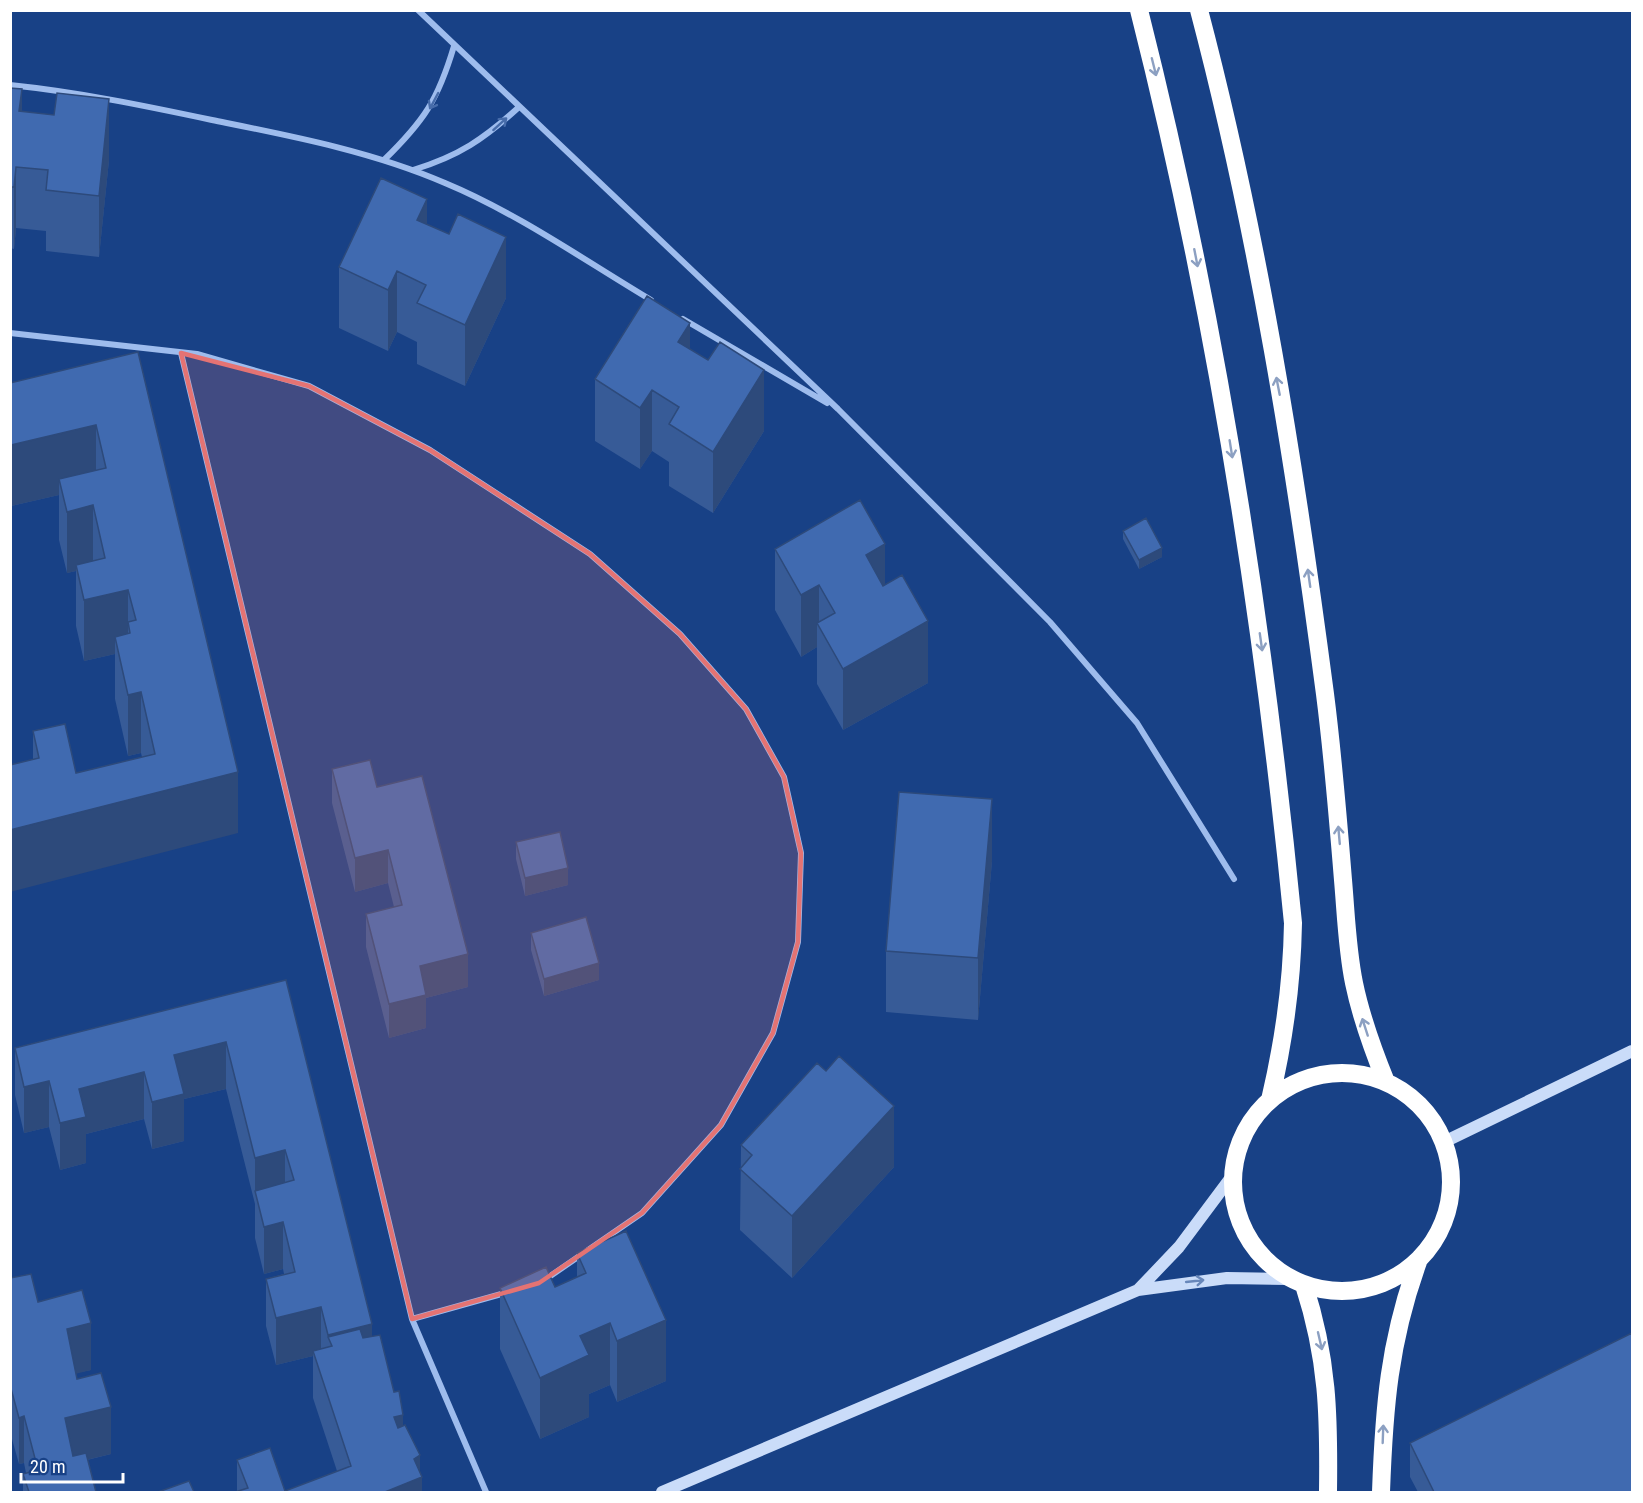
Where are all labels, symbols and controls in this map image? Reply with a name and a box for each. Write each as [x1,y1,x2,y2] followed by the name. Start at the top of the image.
[1148,57,1160,76] one-way arrow
[428,91,439,109] one-way arrow
[493,117,508,131] one-way arrow
[1191,247,1202,267] one-way arrow
[1272,377,1283,396] one-way arrow
[1226,439,1237,459] one-way arrow
[1304,569,1315,589] one-way arrow
[1256,632,1267,651] one-way arrow
[1333,825,1344,845] one-way arrow
[1359,1018,1370,1037] one-way arrow
[1185,1275,1205,1286] one-way arrow
[1315,1332,1327,1351] one-way arrow
[1378,1425,1389,1445] one-way arrow
[21,1446,123,1484] scale bar
[30,1456,65,1477] text: 20 m

